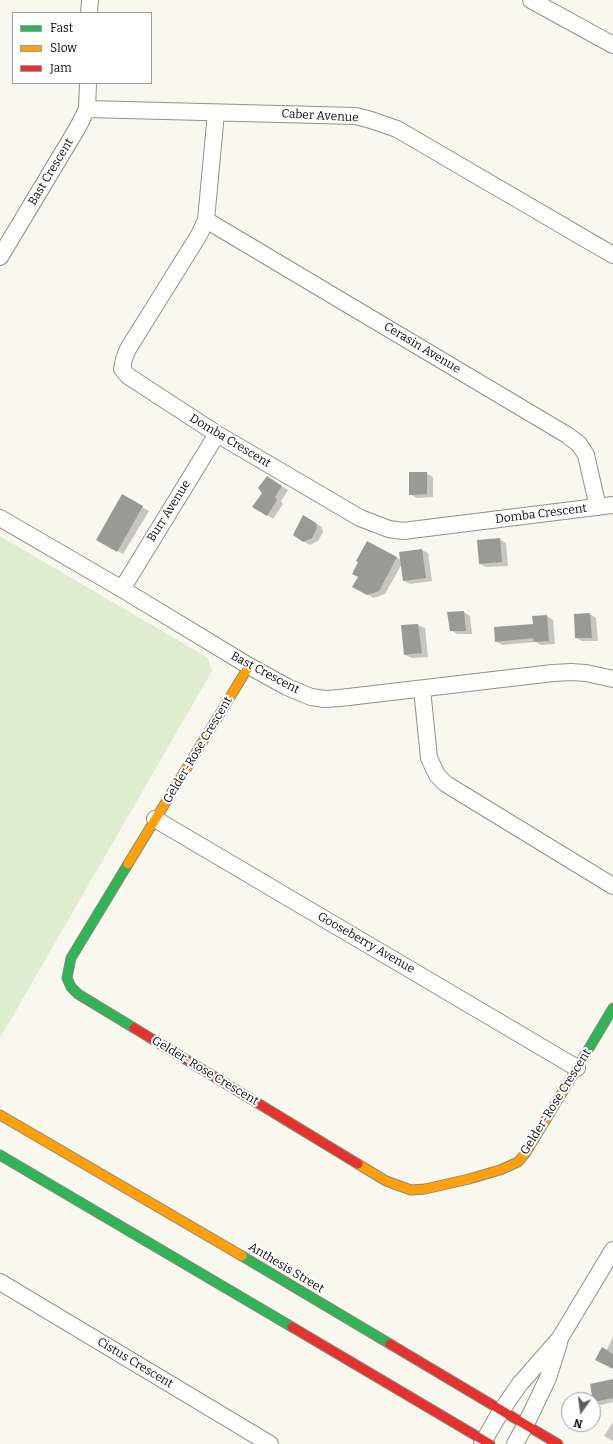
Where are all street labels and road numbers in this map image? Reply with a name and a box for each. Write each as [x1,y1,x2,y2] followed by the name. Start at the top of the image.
[281,107,359,125] street label: Caber Avenue
[25,136,77,208] street label: Bast Crescent
[381,319,463,377] street label: Cerasin Avenue
[187,411,273,471] street label: Domba Crescent
[144,477,194,545] street label: Burr Avenue
[494,501,588,527] street label: Domba Crescent
[228,649,302,697] street label: Bast Crescent
[160,694,236,806] street label: Gelder-Rose Crescent
[315,909,417,977] street label: Gooseberry Avenue
[149,1033,261,1109] street label: Gelder-Rose Crescent
[518,1047,594,1157] street label: Gelder-Rose Crescent
[246,1240,326,1296] street label: Anthesis Street
[95,1335,175,1391] street label: Cistus Crescent

